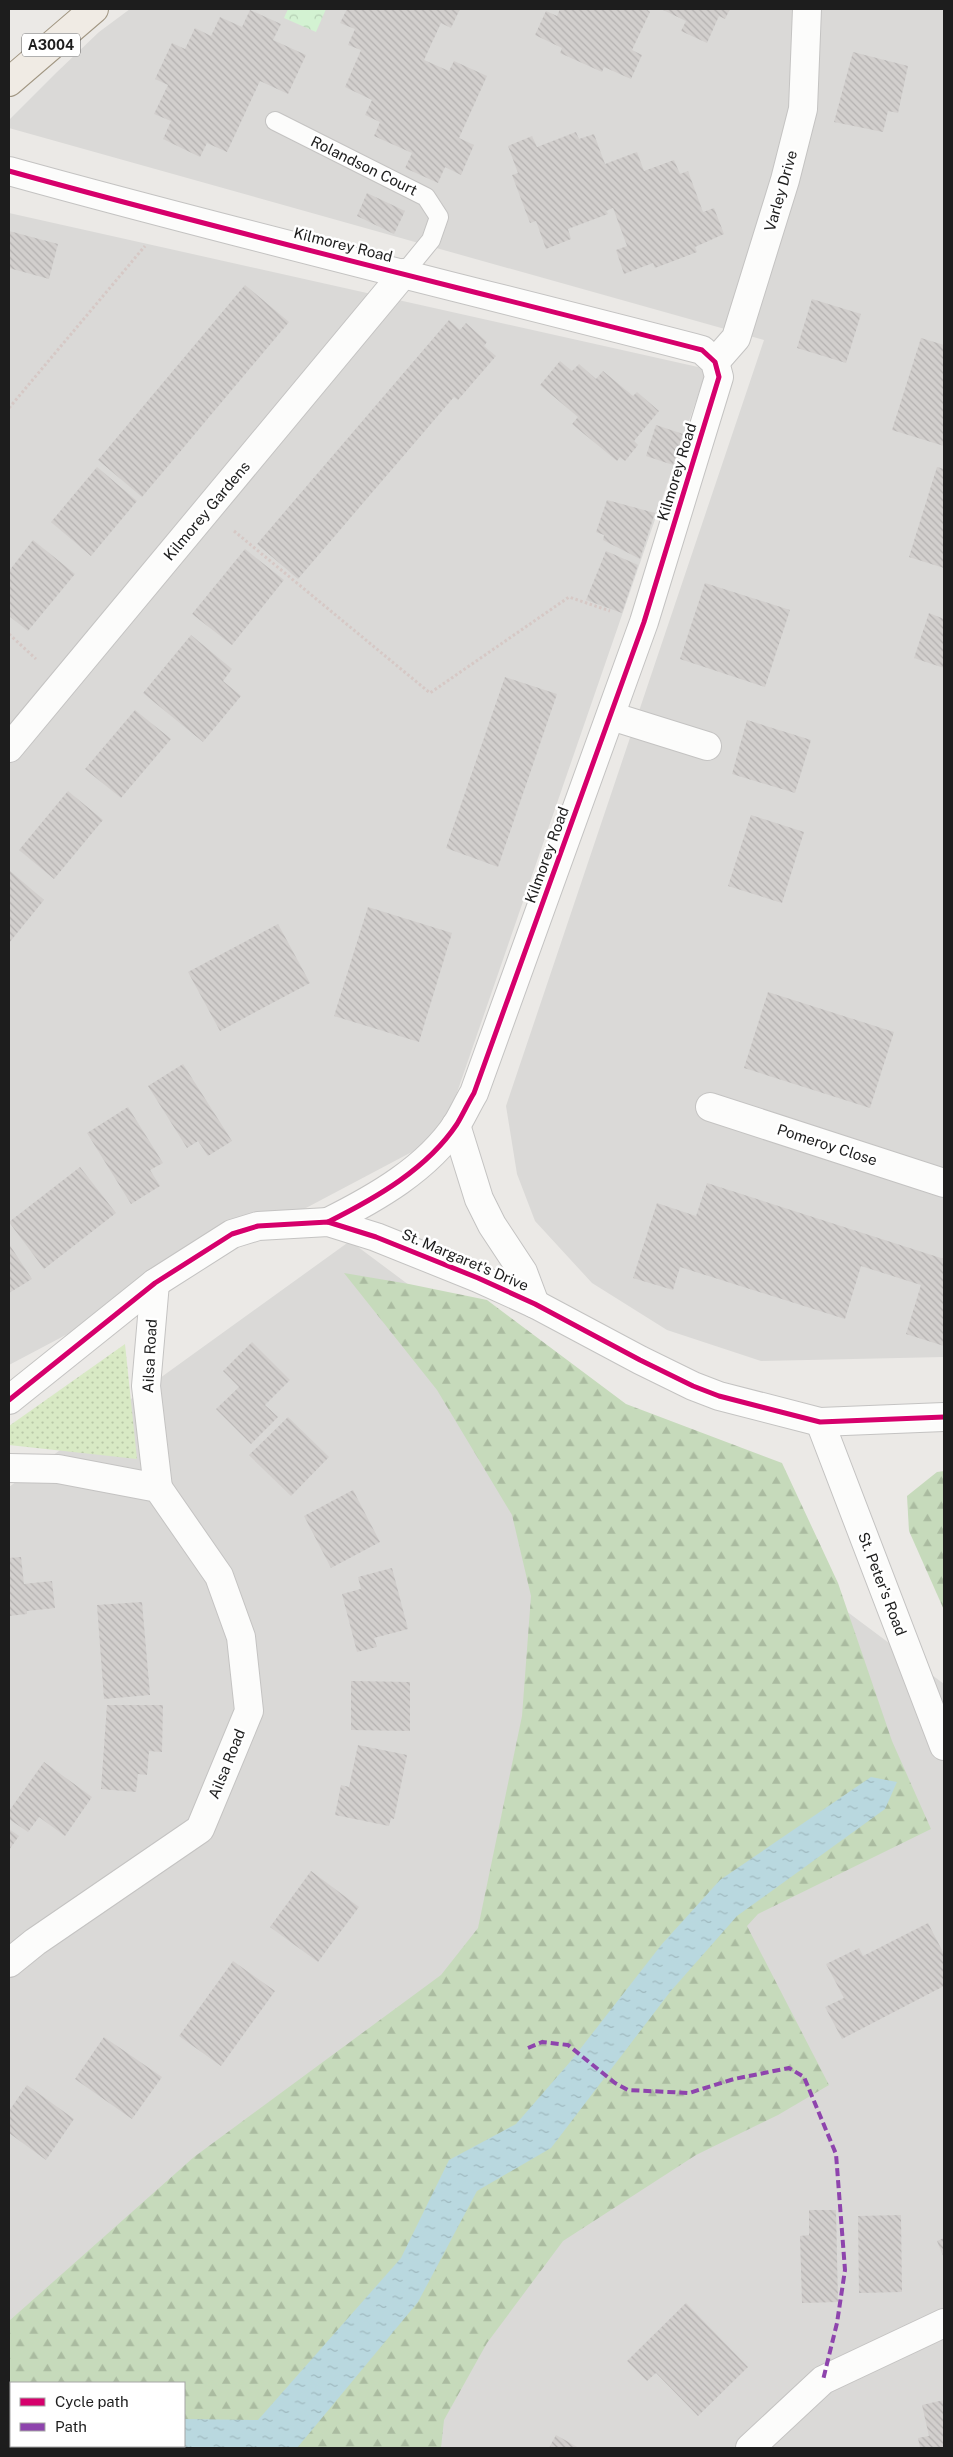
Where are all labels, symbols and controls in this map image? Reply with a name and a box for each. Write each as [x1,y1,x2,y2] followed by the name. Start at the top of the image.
[22,34,80,56] road number: A3004
[308,132,420,199] street label: Rolandson Court
[761,148,800,233] street label: Varley Drive
[292,224,394,265] street label: Kilmorey Road
[654,421,699,523] street label: Kilmorey Road
[160,458,253,564] street label: Kilmorey Gardens
[521,804,572,905] street label: Kilmorey Road
[775,1120,879,1169] street label: Pomeroy Close
[399,1225,531,1294] street label: St. Margaret's Drive
[139,1319,160,1393] street label: Ailsa Road
[855,1530,910,1638] street label: St. Peter's Road
[205,1726,248,1801] street label: Ailsa Road
[10,2382,185,2447] legend
[55,2393,129,2410] text: Cycle path
[55,2418,87,2435] text: Path

